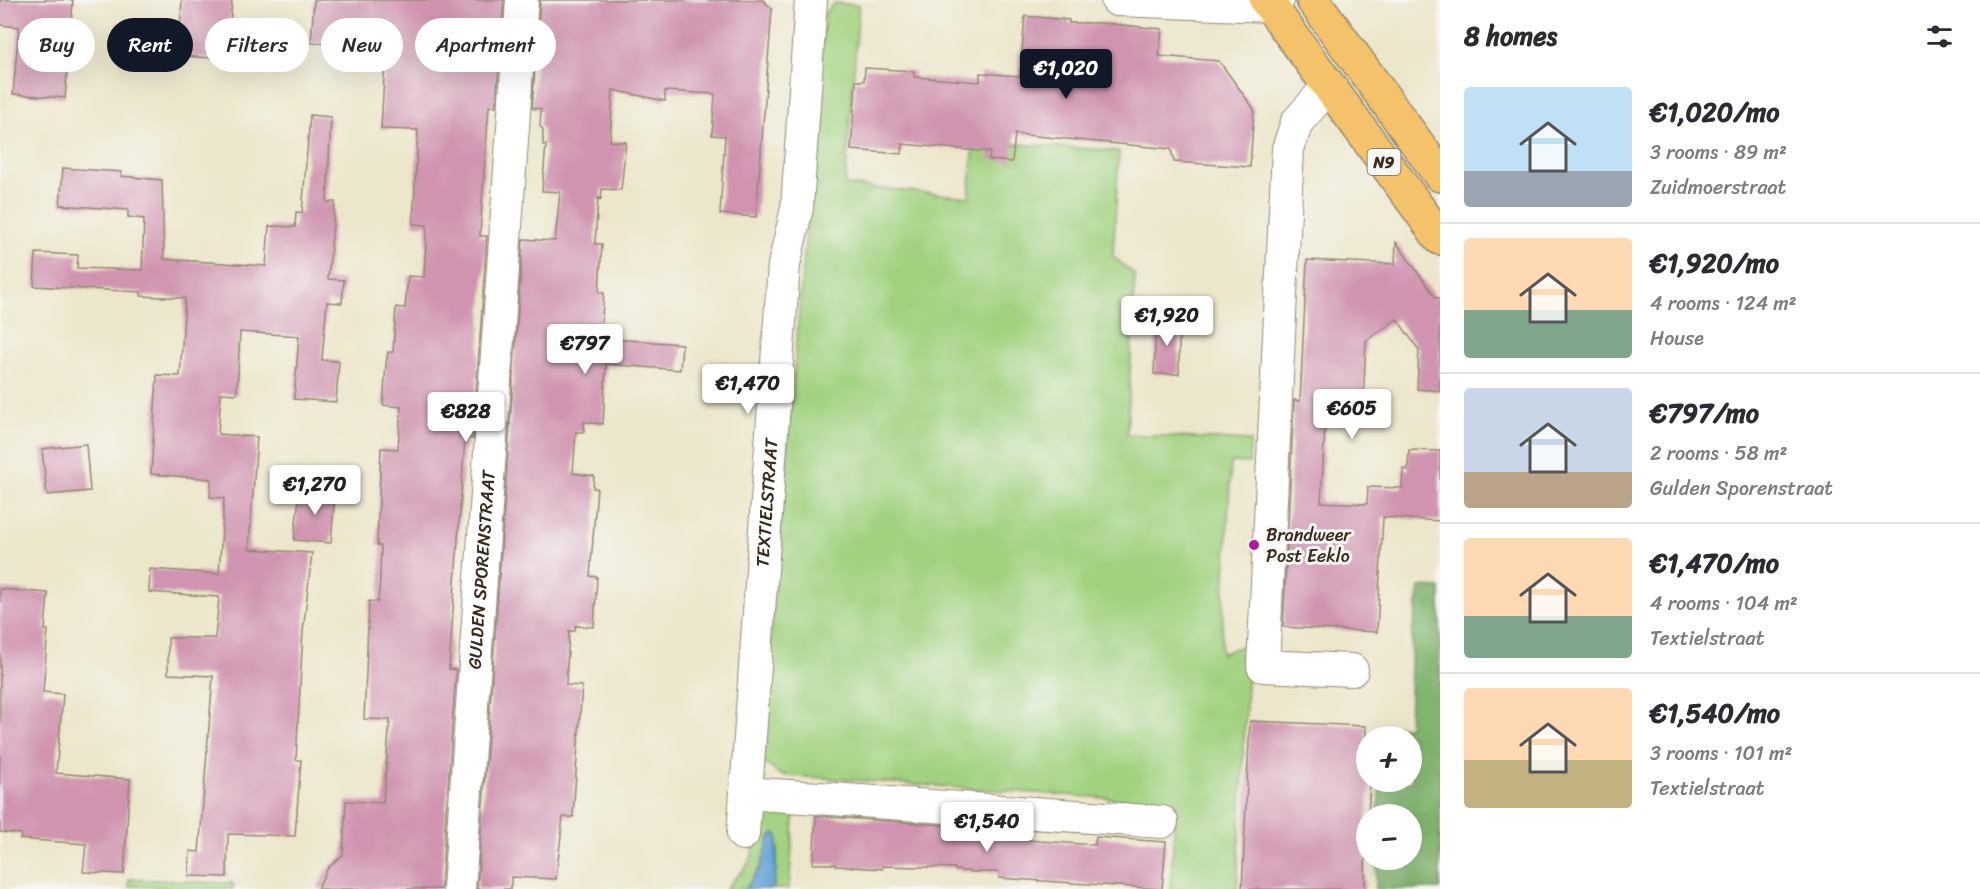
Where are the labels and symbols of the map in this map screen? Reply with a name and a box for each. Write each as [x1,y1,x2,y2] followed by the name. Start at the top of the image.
[1017,49,1115,100] pin: €1,020
[1368,149,1400,175] road number: N9
[1118,296,1216,347] pin: €1,920
[549,324,621,375] pin: €797
[699,364,797,415] pin: €1,470
[1316,389,1388,440] pin: €605
[430,392,502,443] pin: €828
[746,436,788,568] street label: TEXTIELSTRAAT
[266,465,364,516] pin: €1,270
[459,468,505,670] street label: GULDEN SPORENSTRAAT
[1266,519,1352,572] place label: Brandweer Post Eeklo
[1247,538,1261,552] marker: Brandweer Post Eeklo
[938,802,1036,853] pin: €1,540

